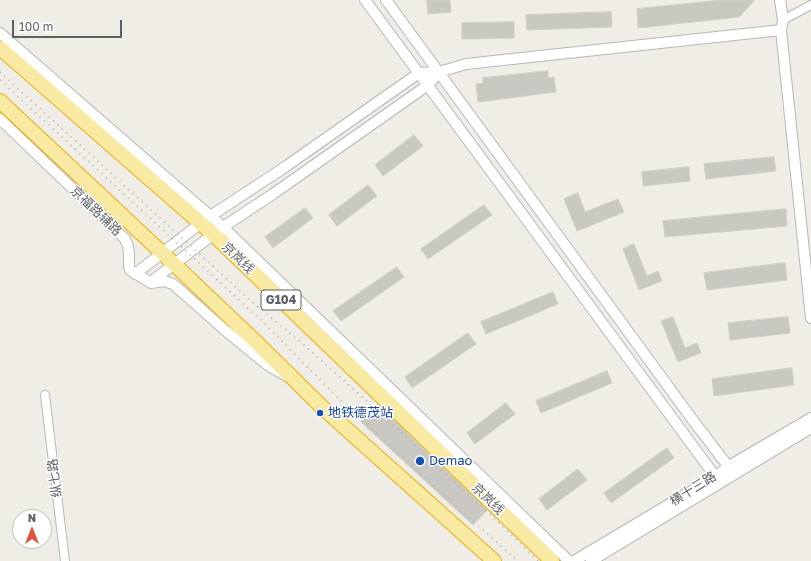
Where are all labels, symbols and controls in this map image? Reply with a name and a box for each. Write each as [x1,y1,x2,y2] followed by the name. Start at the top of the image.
[14,12,124,38] scale bar
[19,19,53,34] text: 100 m
[67,183,125,239] street label: 京福路辅路
[219,239,257,277] street label: 京岚线
[261,290,301,310] road number: G104
[328,405,393,421] place label: 地铁德茂站
[315,408,325,418] marker: 地铁德茂站
[429,453,472,469] place label: Demao
[414,455,426,467] marker: Demao
[45,458,65,498] street label: 纵七路
[667,469,719,509] street label: 横十三路
[469,480,507,518] street label: 京岚线
[12,509,52,549] north arrow
[28,511,36,524] text: N

